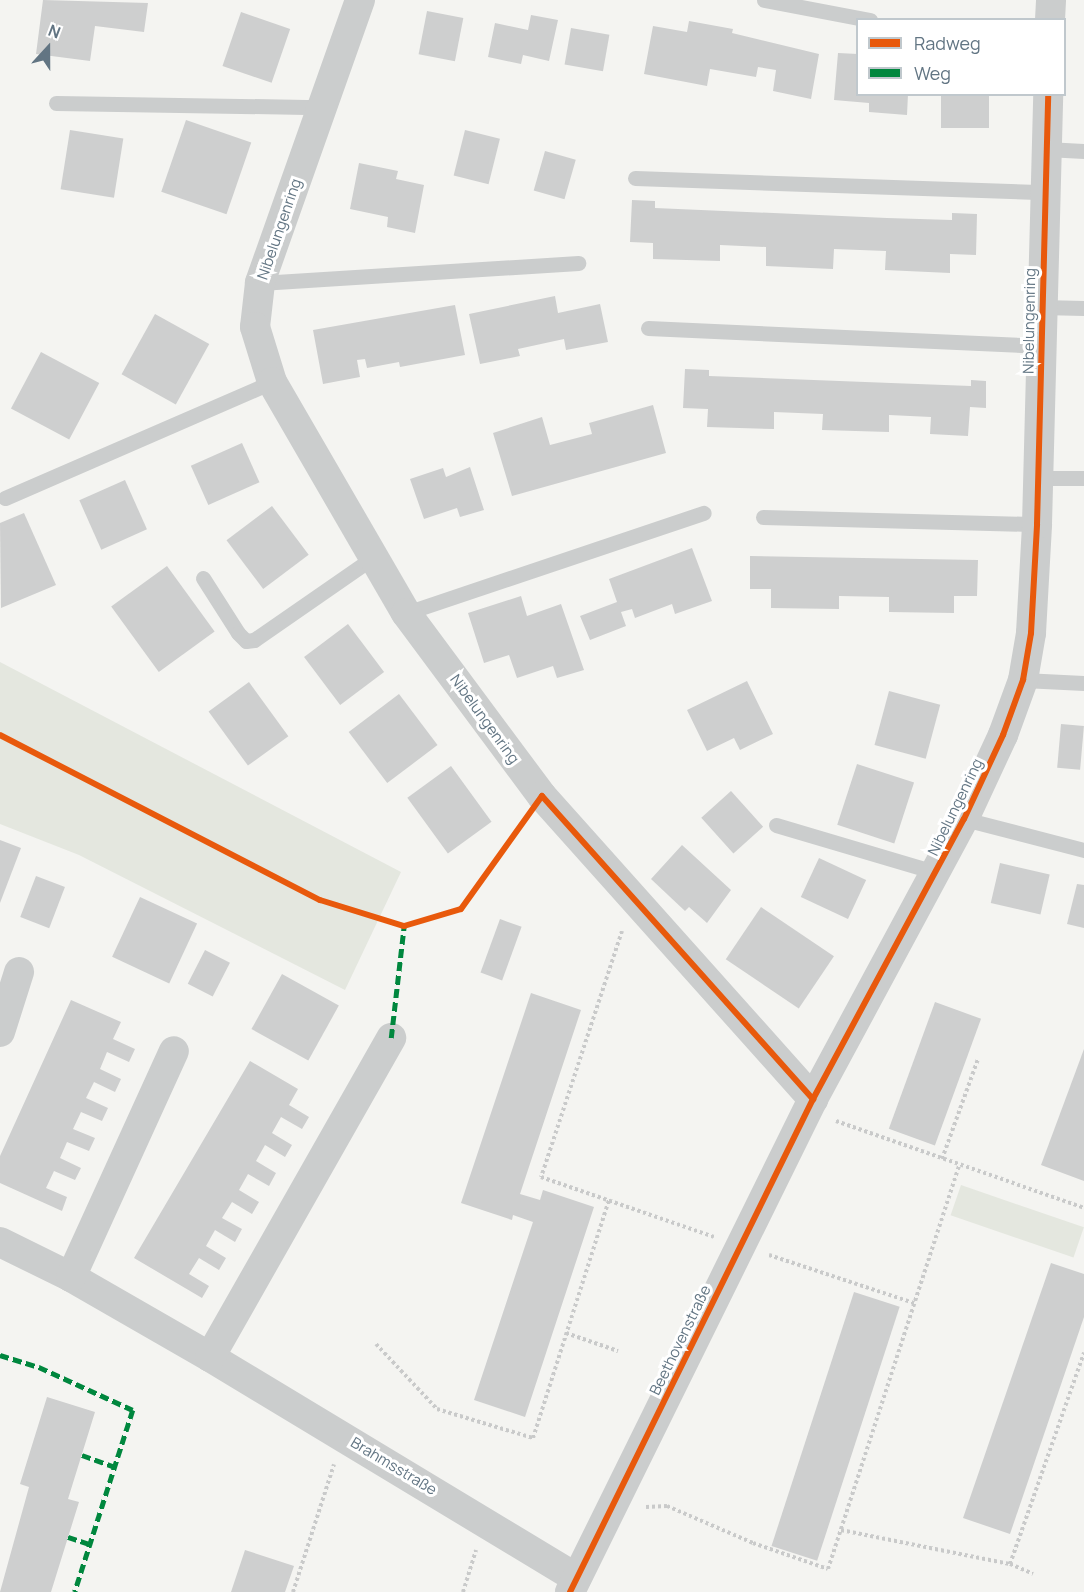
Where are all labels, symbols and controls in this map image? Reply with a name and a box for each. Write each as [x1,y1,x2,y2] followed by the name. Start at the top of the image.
[18,18,78,78] north arrow
[856,18,1066,96] legend
[45,19,64,44] text: N
[914,31,981,55] text: Radweg
[914,61,951,85] text: Weg
[253,176,305,282] street label: Nibelungenring
[1019,268,1039,374] street label: Nibelungenring
[447,671,523,767] street label: Nibelungenring
[924,756,986,858] street label: Nibelungenring
[646,1282,714,1398] street label: Beethovenstraße
[348,1433,440,1499] street label: Brahmsstraße

